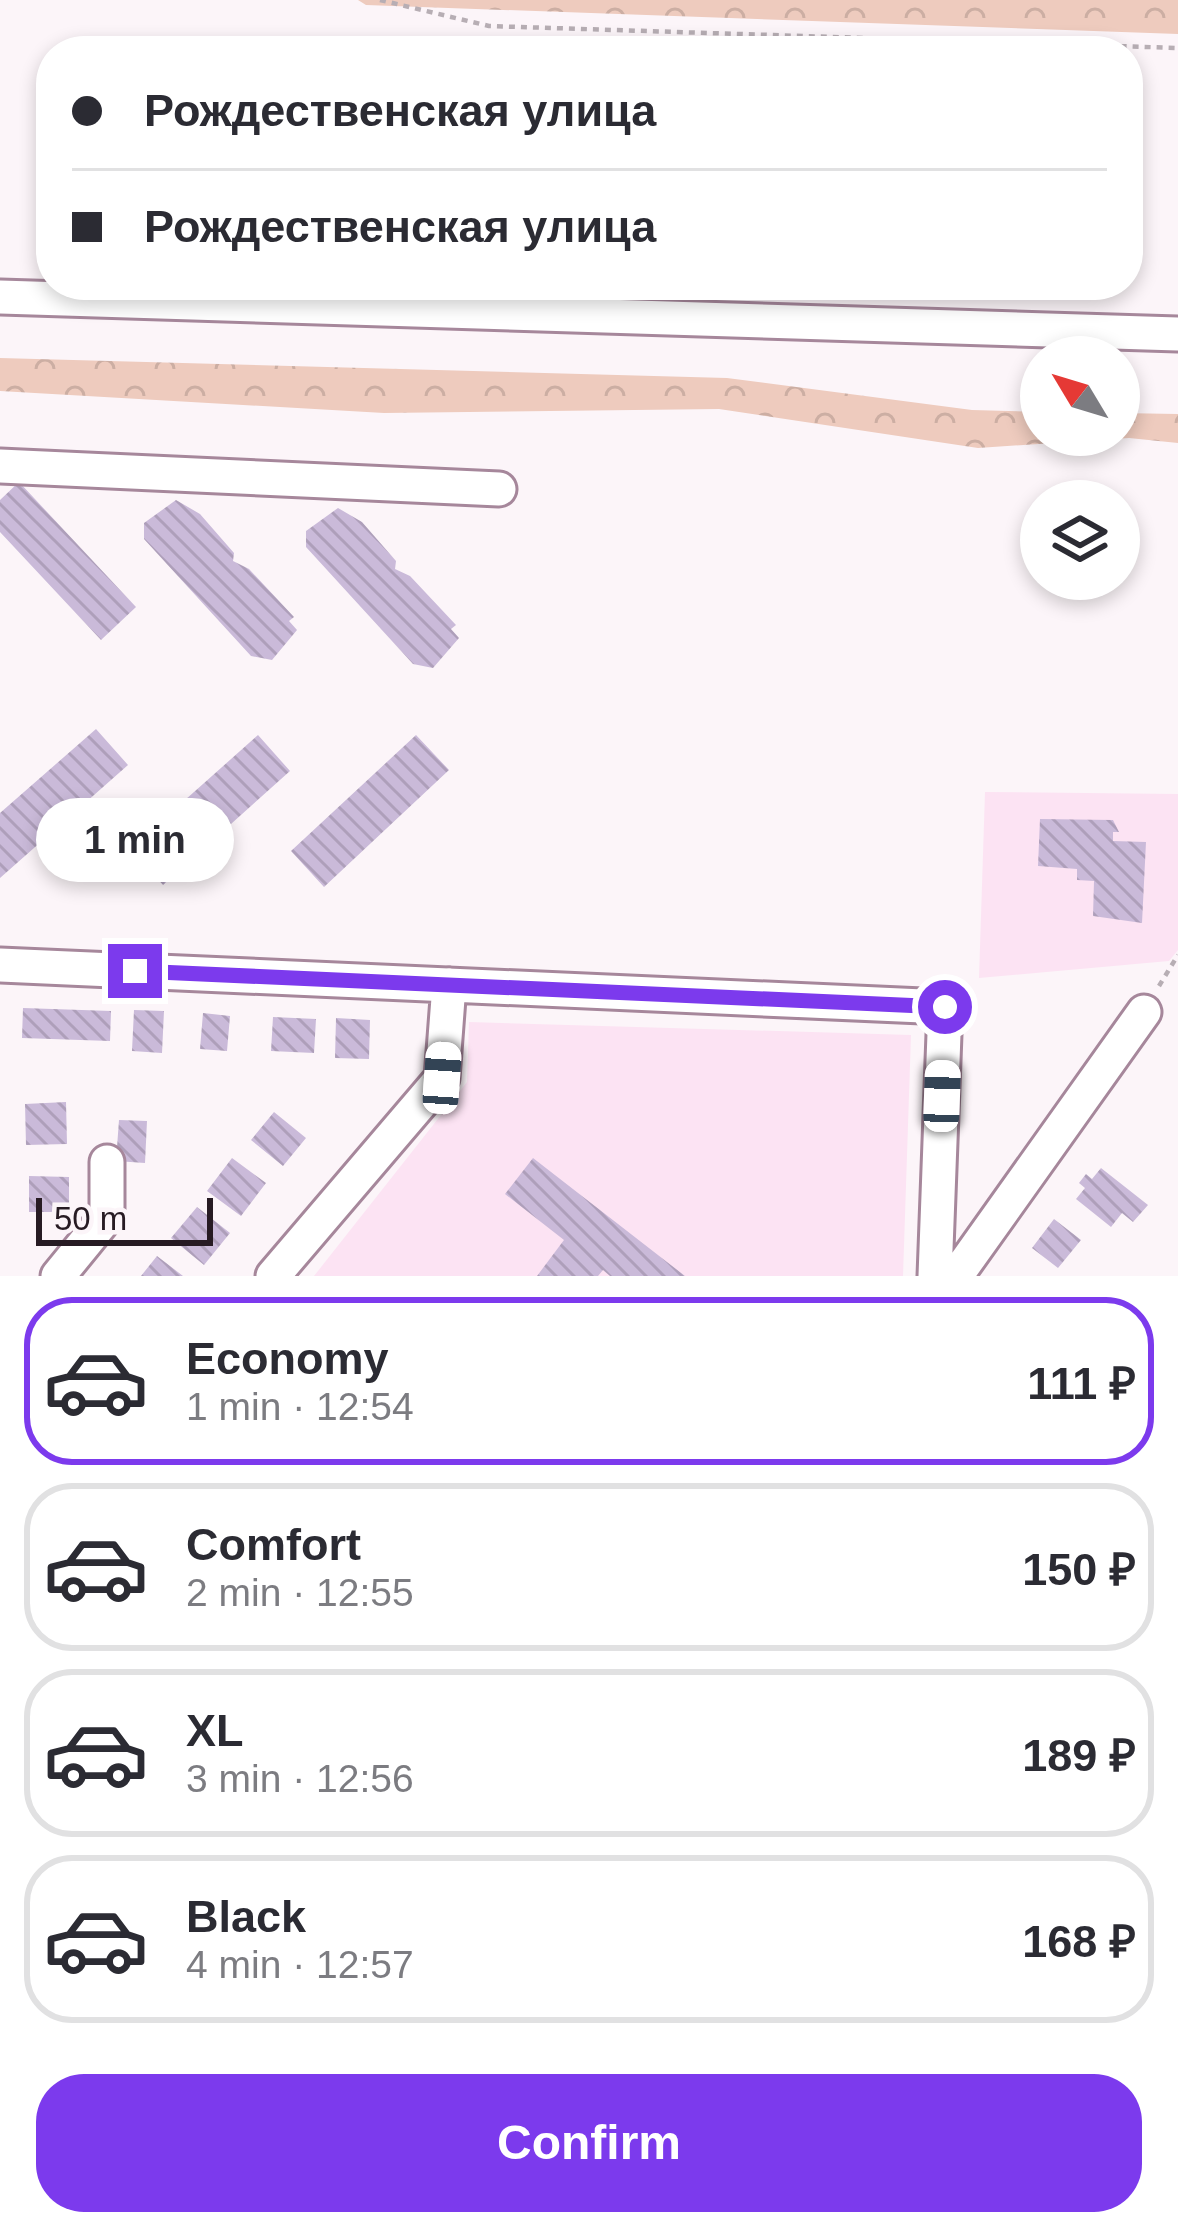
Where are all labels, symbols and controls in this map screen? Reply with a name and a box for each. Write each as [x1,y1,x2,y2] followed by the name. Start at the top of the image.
[144,85,656,136] text: Рождественская улица
[144,201,656,252] text: Рождественская улица
[1020,336,1140,456] north arrow
[1020,336,1140,600] map controls
[1020,480,1140,600] button: layers
[36,797,234,881] callout: 1 min
[84,818,186,861] text: 1 min
[108,944,162,998] route end
[918,980,972,1034] route start
[422,1041,462,1115] car
[923,1059,961,1133] car
[36,1192,213,1245] scale bar
[54,1200,127,1237] text: 50 m
[42,1327,150,1435] icon: car
[186,1333,389,1384] text: Economy
[1027,1358,1136,1409] text: 111 ₽
[186,1385,414,1428] text: 1 min · 12:54
[42,1513,150,1621] icon: car
[186,1519,361,1570] text: Comfort
[1022,1544,1136,1595] text: 150 ₽
[186,1571,414,1614] text: 2 min · 12:55
[42,1699,150,1807] icon: car
[186,1705,244,1756] text: XL
[1022,1730,1136,1781] text: 189 ₽
[186,1757,414,1800] text: 3 min · 12:56
[42,1885,150,1993] icon: car
[186,1891,306,1942] text: Black
[1022,1916,1136,1967] text: 168 ₽
[186,1943,414,1986] text: 4 min · 12:57
[36,2074,1142,2212] button: Confirm

